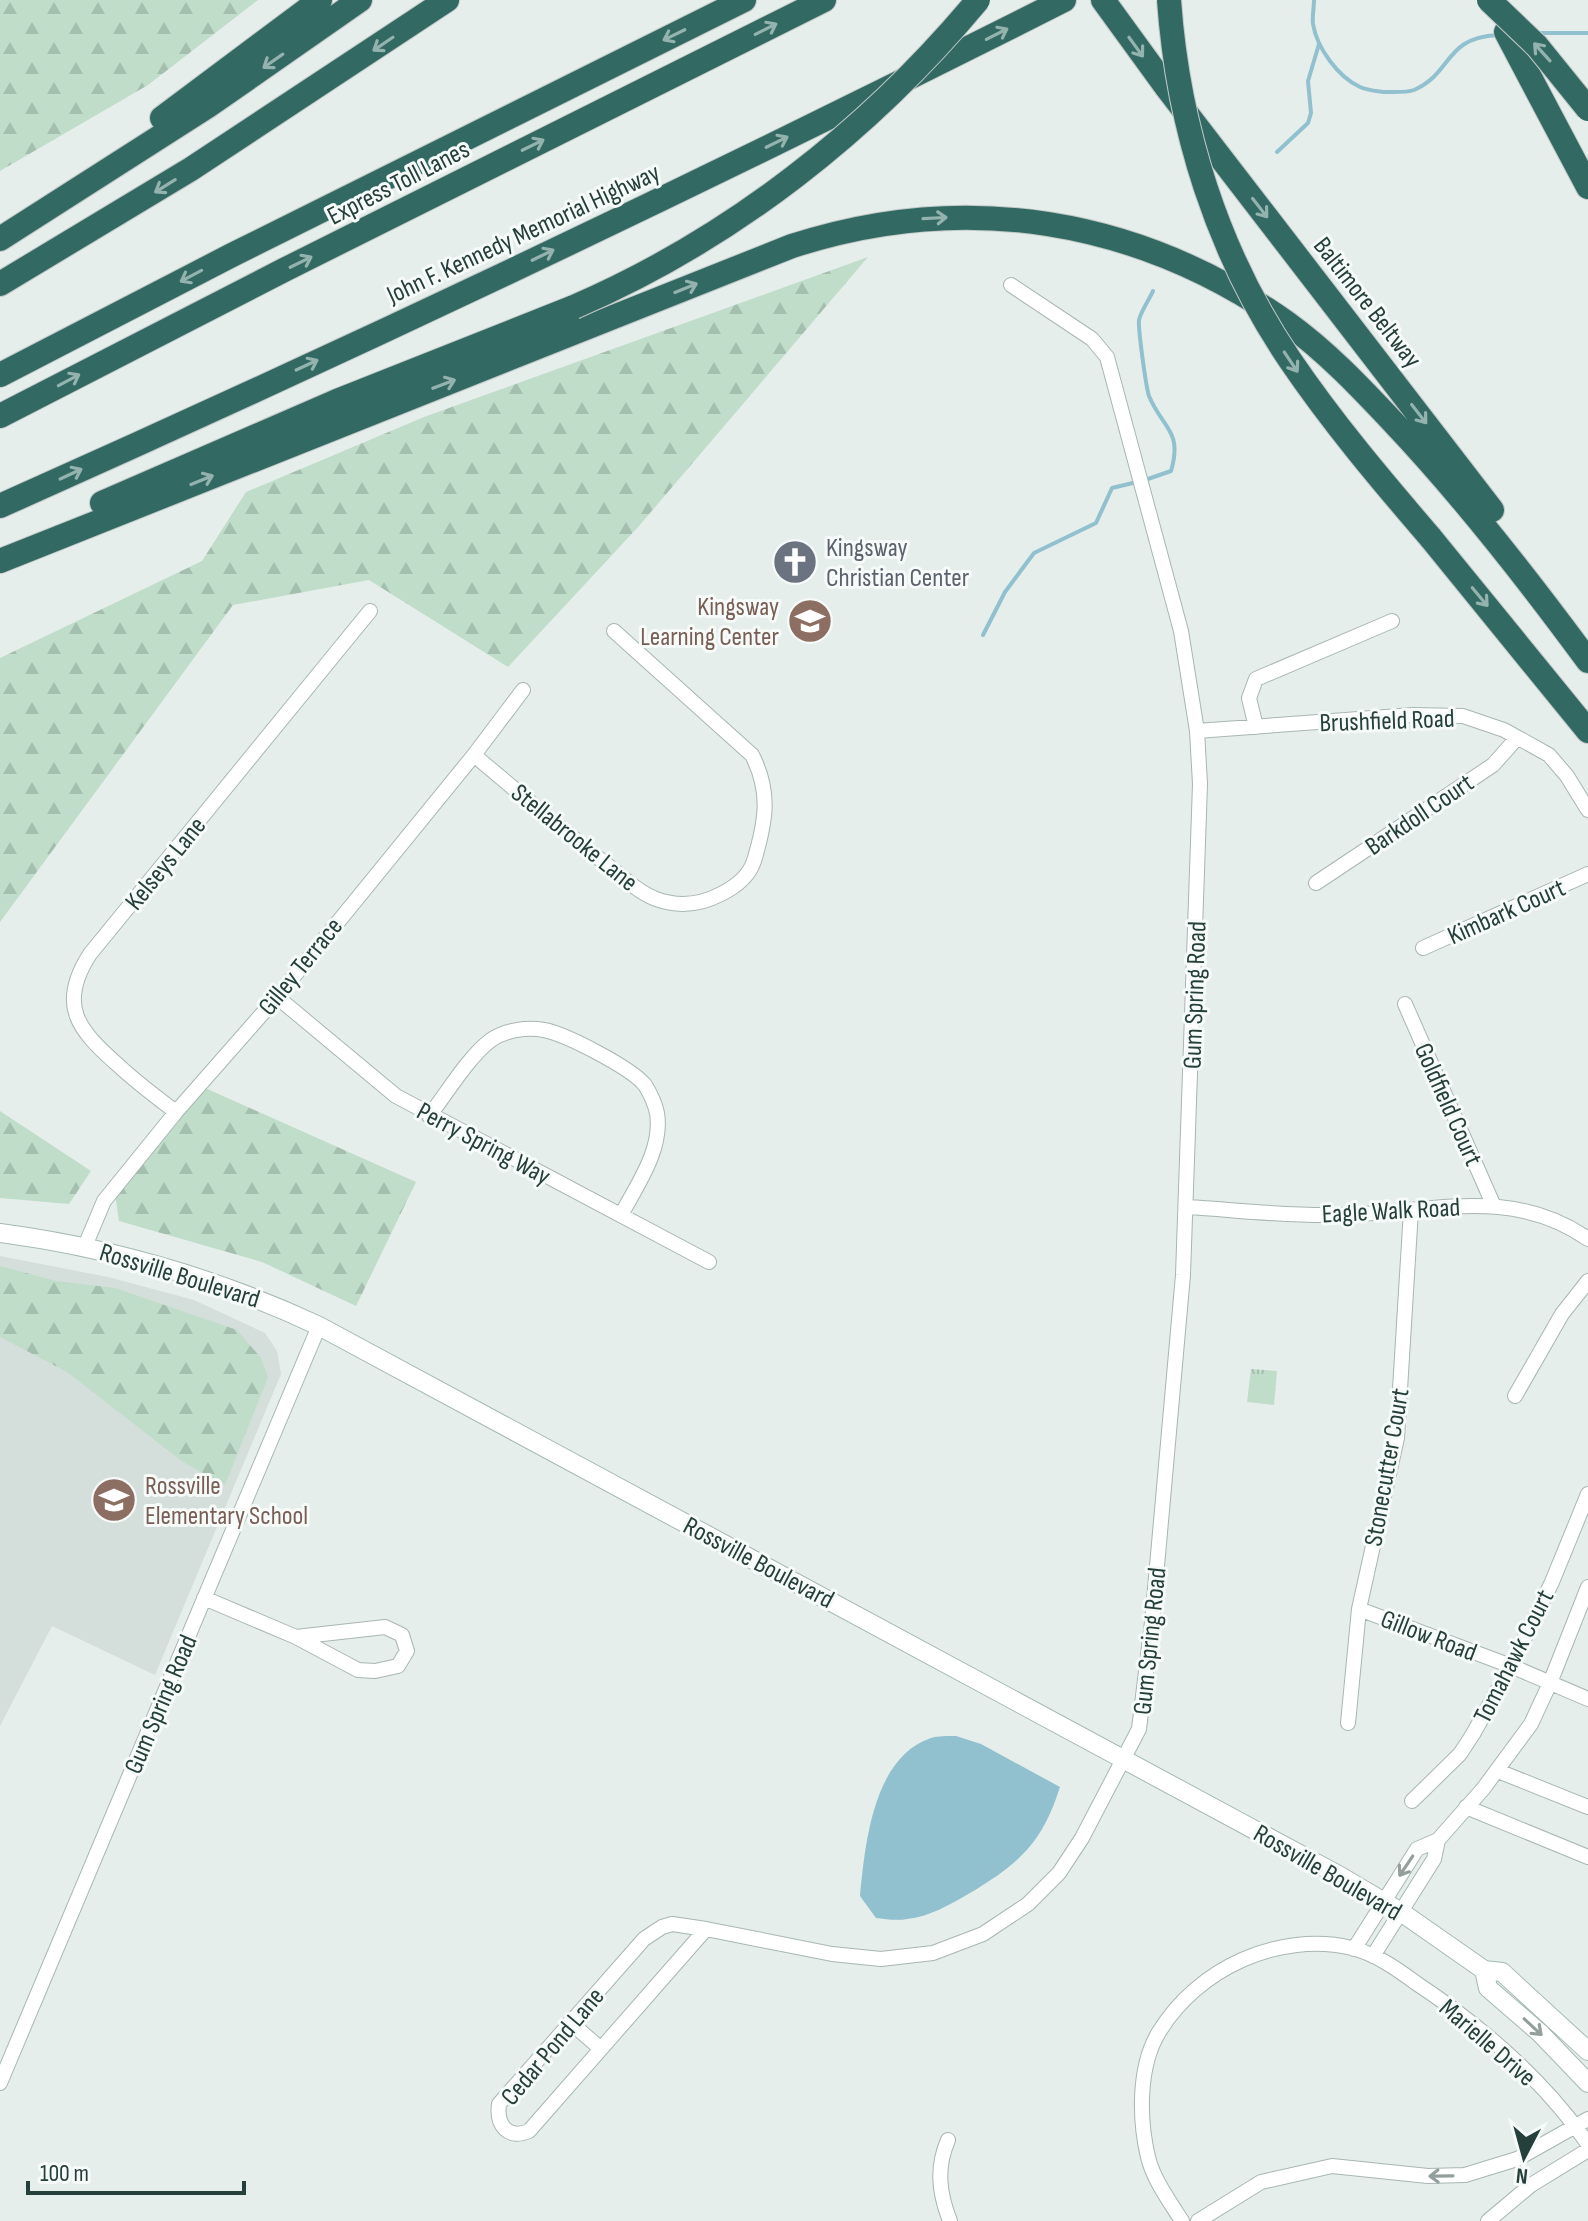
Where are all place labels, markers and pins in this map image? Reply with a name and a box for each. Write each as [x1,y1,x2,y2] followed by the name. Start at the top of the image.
[826,533,970,594] place label: Kingsway Christian Center
[771,538,819,586] church icon: Kingsway Christian Center
[640,592,780,653] place label: Kingsway Learning Center
[786,597,834,645] school or university icon: Kingsway Learning Center
[145,1471,308,1532] place label: Rossville Elementary School
[90,1476,138,1524] school or university icon: Rossville Elementary School

